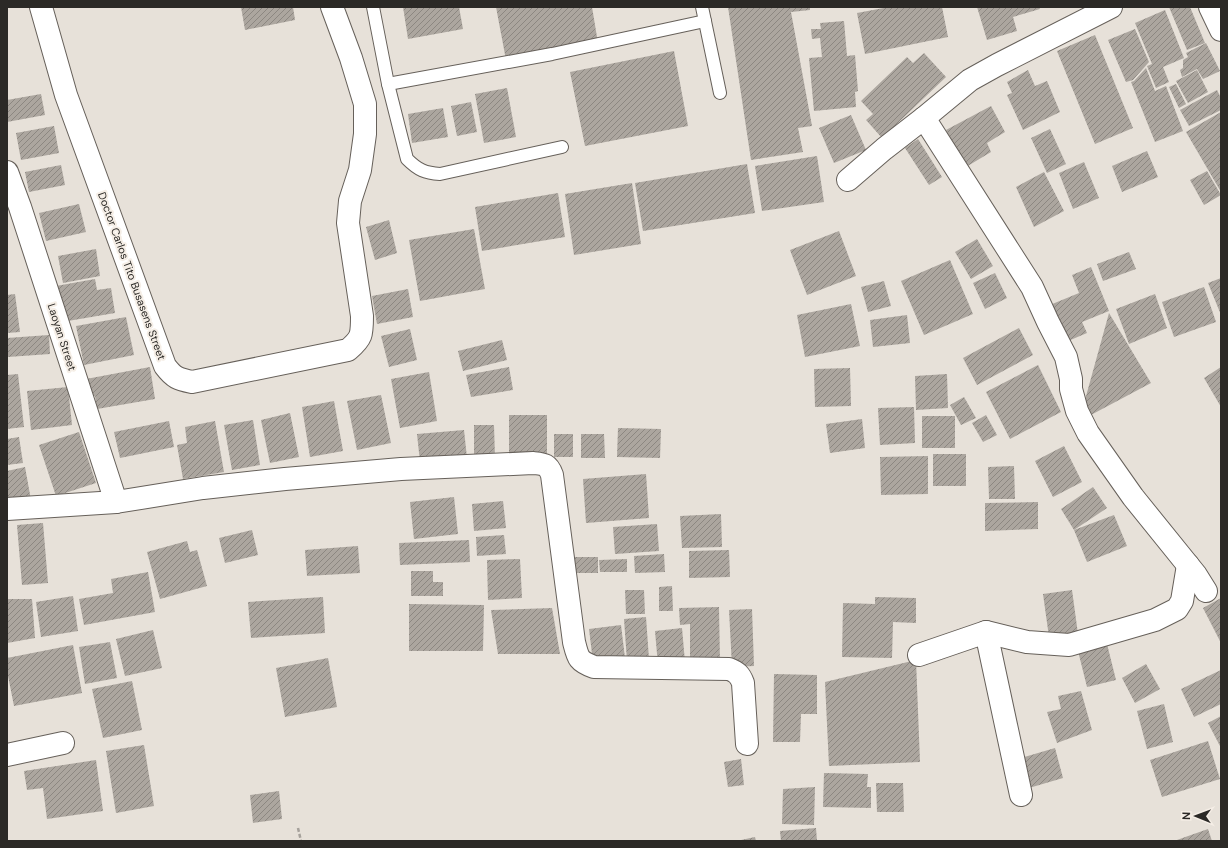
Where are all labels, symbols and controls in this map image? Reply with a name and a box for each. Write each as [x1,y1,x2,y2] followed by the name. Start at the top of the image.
[95,190,169,362] street label: Doctor Carlos Tito Busasens Street
[45,302,79,372] street label: Laoyan Street
[1176,796,1216,836] north arrow
[1179,812,1193,820] text: N

